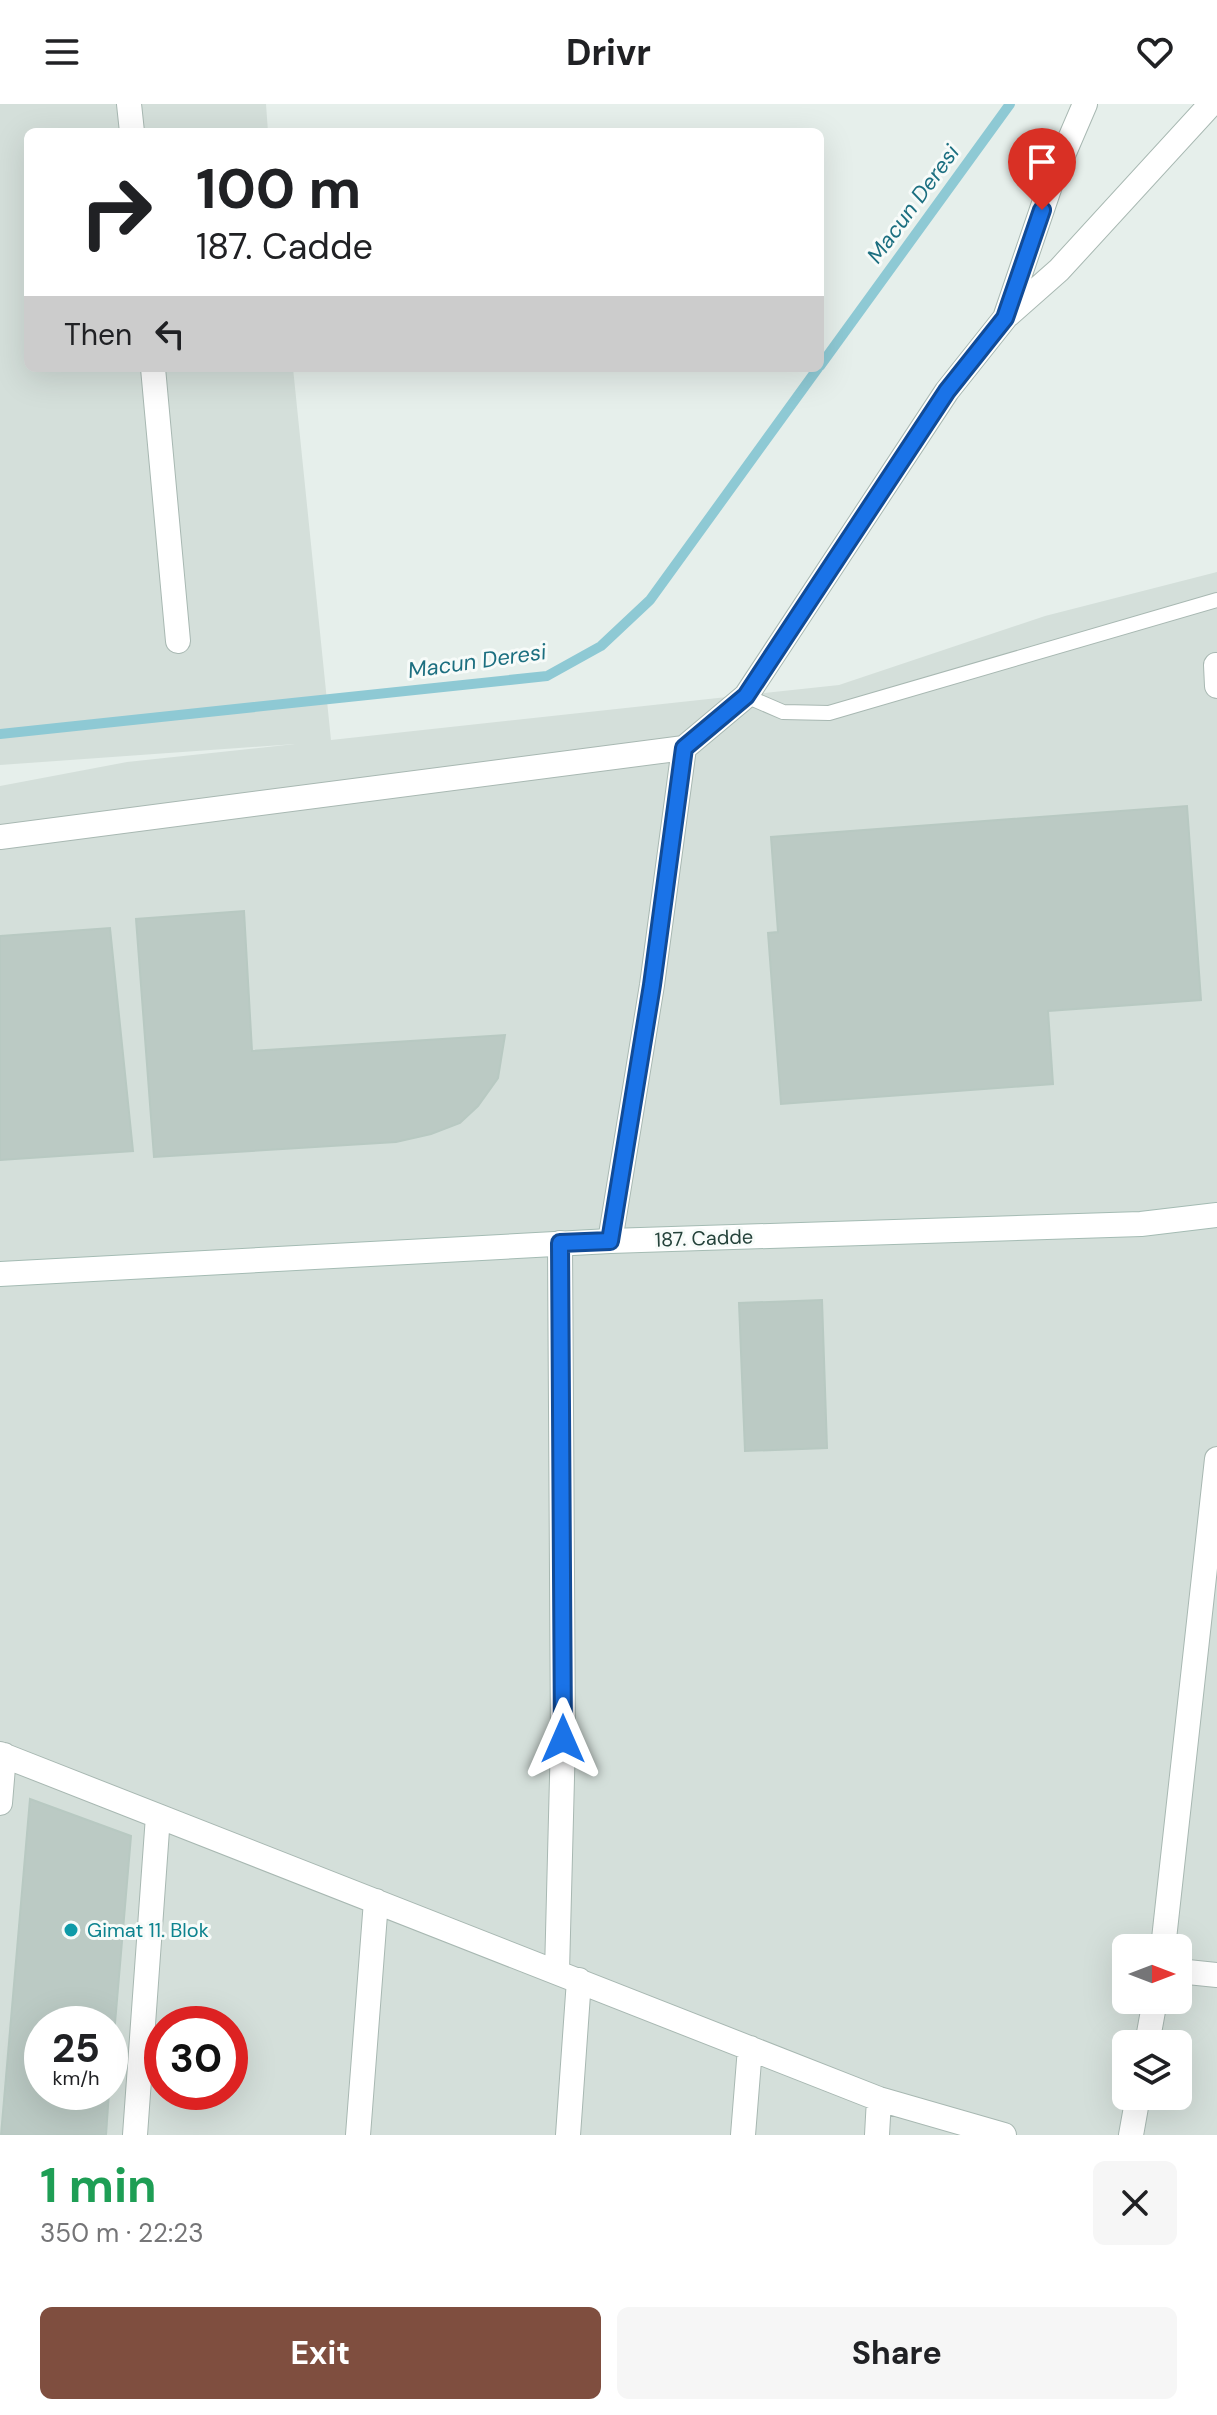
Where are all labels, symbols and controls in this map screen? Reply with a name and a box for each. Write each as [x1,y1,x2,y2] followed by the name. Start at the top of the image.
[566,29,651,76] text: Drivr
[40,30,84,74] icon: menu
[1133,30,1177,74] icon: heart
[1008,128,1076,210] pin
[860,139,966,269] water label: Macun Deresi
[1020,140,1064,184] icon: arrive
[196,152,361,225] text: 100 m
[64,160,168,264] icon: right
[196,223,373,270] text: 187. Cadde
[148,312,192,356] icon: left
[64,315,132,354] text: Then
[406,637,549,685] water label: Macun Deresi
[654,1223,754,1253] street label: 187. Cadde
[521,1697,605,1781] position arrow
[87,1917,209,1943] place label: Gimat 11. Blok
[62,1921,80,1939] marker: Gimat 11. Blok
[1112,1934,1192,2014] north arrow
[1112,1934,1192,2110] map controls
[144,2006,248,2110] speed limit sign: 30
[52,2022,100,2074] text: 25
[1112,2030,1192,2110] button: layers
[52,2065,100,2091] text: km/h
[40,2154,157,2217] text: 1 min
[1093,2161,1177,2245] button: close
[40,2216,204,2250] text: 350 m · 22:23
[40,2307,601,2399] button: Exit
[617,2307,1177,2399] button: Share

